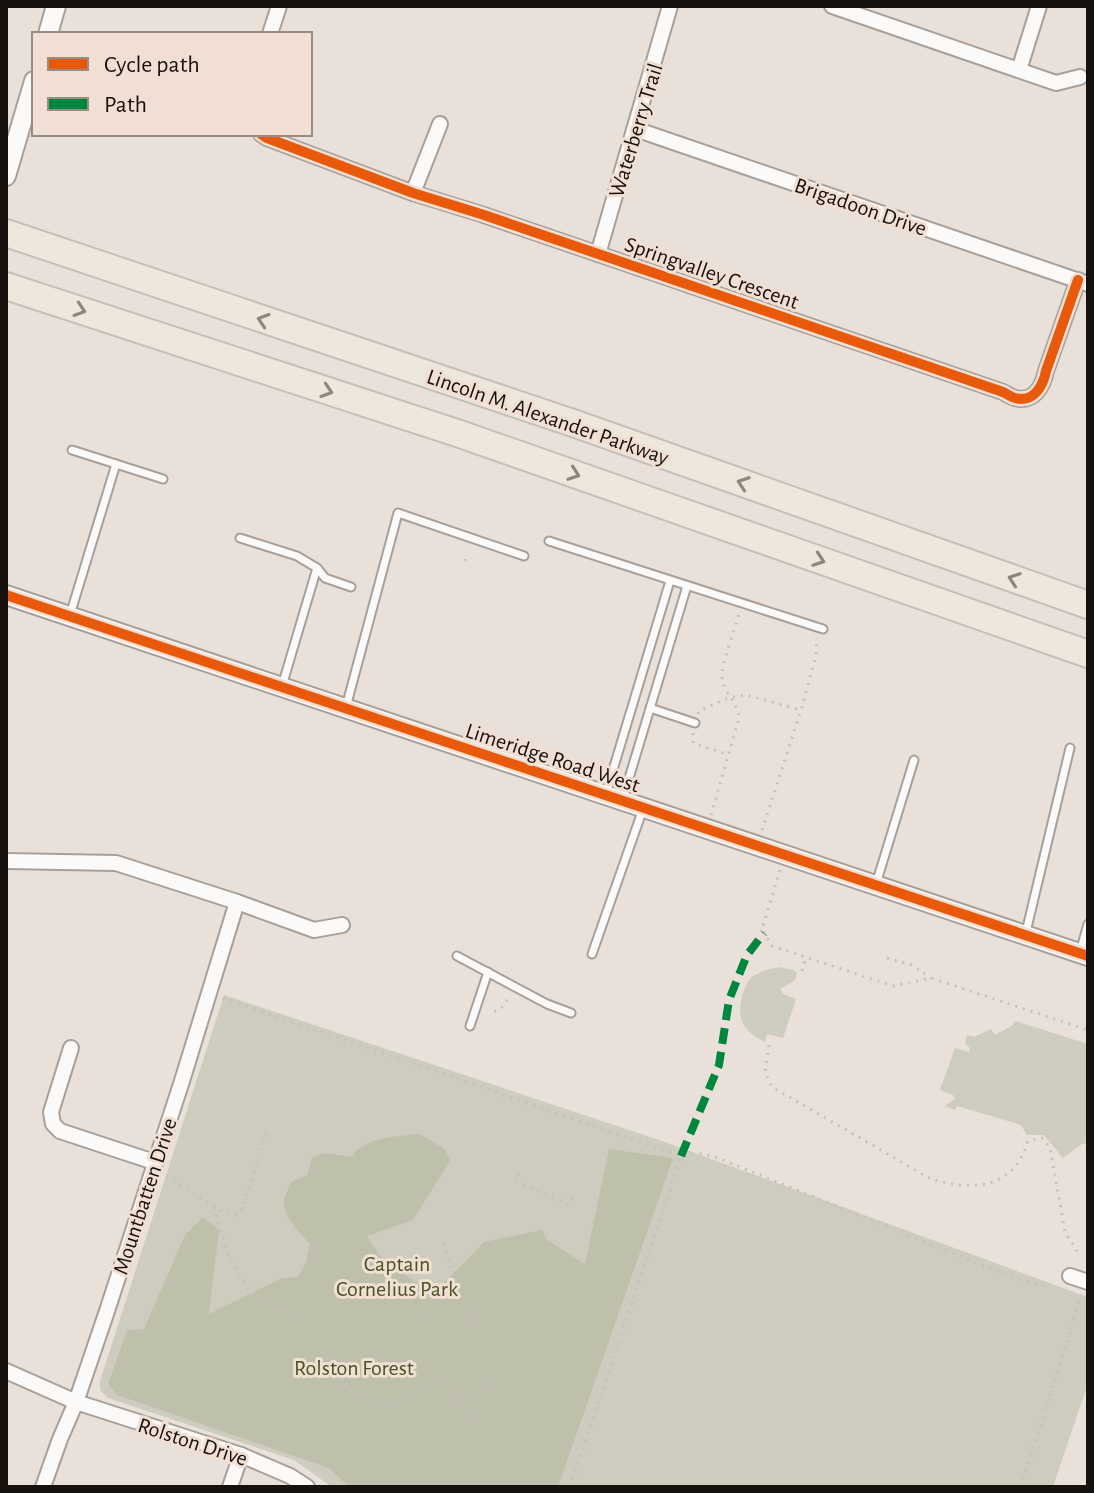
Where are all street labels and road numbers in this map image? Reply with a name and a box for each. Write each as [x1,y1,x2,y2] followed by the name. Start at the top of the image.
[605,61,667,200] street label: Waterberry Trail
[792,174,930,240] street label: Brigadoon Drive
[622,233,801,313] street label: Springvalley Crescent
[424,365,672,469] street label: Lincoln M. Alexander Parkway
[463,719,643,797] street label: Limeridge Road West
[109,1115,181,1277] street label: Mountbatten Drive
[135,1414,250,1470] street label: Rolston Drive

